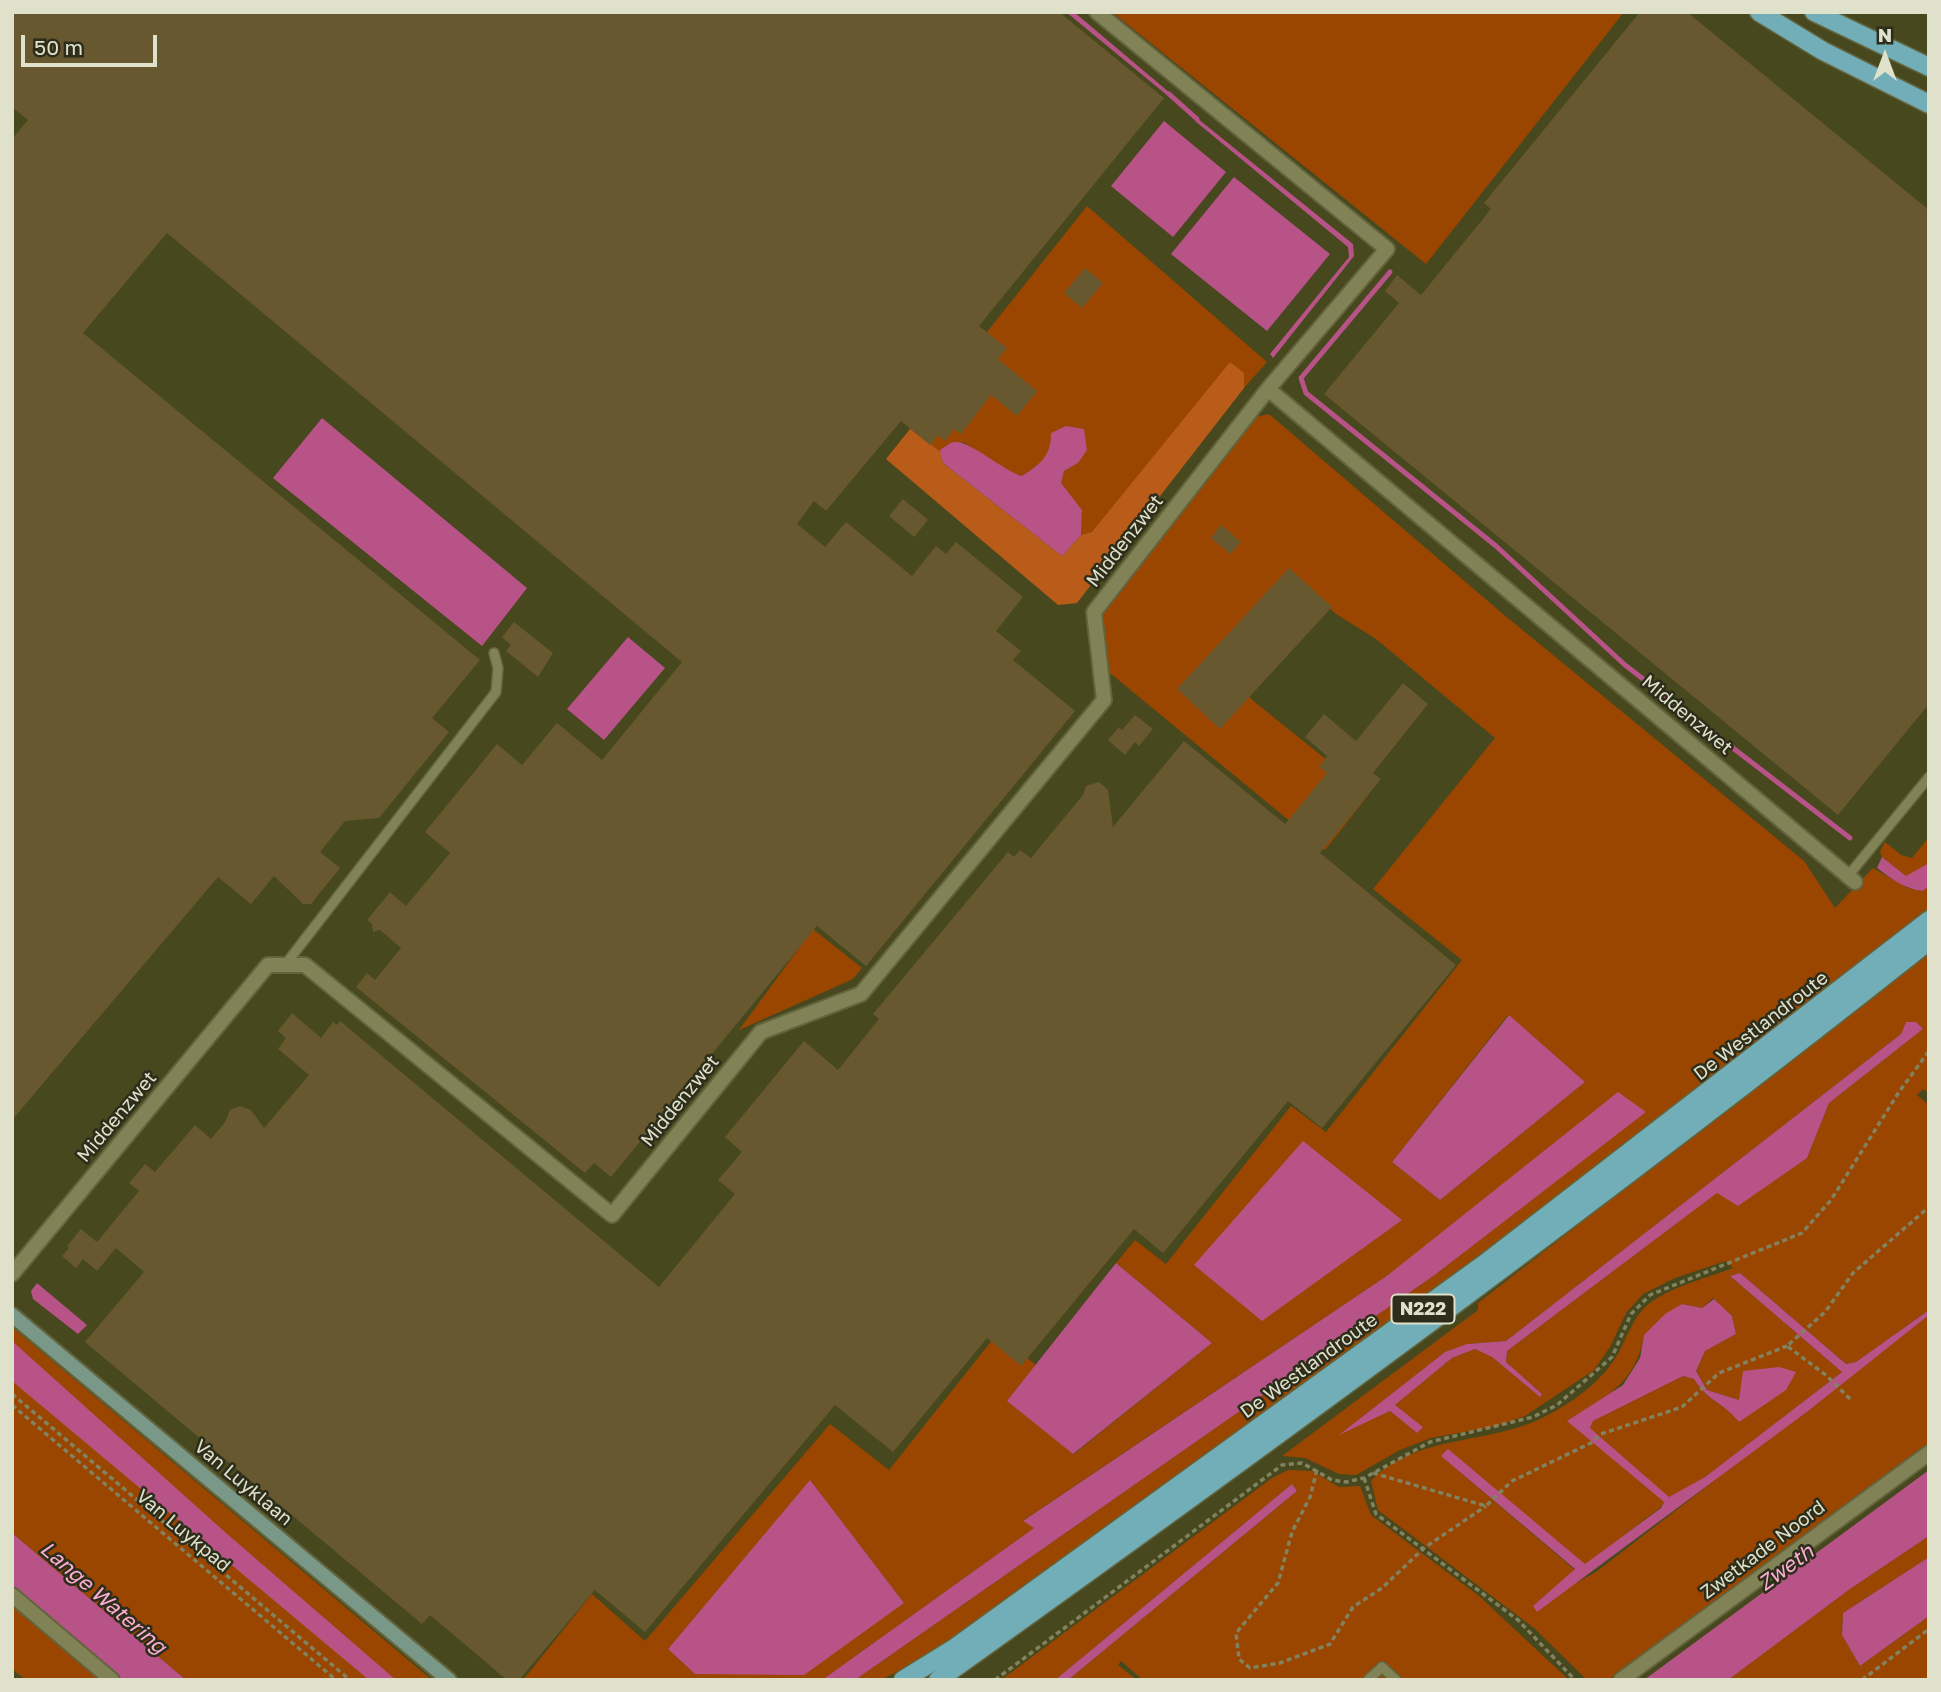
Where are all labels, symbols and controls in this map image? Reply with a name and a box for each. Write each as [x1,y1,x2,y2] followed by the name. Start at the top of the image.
[24,21,161,65] scale bar
[1850,21,1920,91] north arrow
[1878,23,1892,46] text: N
[34,34,83,60] text: 50 m
[1082,490,1168,592] street label: Middenzwet
[1637,671,1737,759] street label: Middenzwet
[1689,966,1833,1086] street label: De Westlandroute
[636,1051,724,1151] street label: Middenzwet
[73,1067,161,1167] street label: Middenzwet
[1392,1294,1454,1324] road number: N222
[1236,1309,1382,1423] street label: De Westlandroute
[189,1435,297,1531] street label: Van Luyklaan
[131,1485,235,1577] street label: Van Luykpad
[1696,1496,1830,1604] street label: Zwetkade Noord
[35,1536,171,1660] water label: Lange Watering
[1753,1539,1819,1597] water label: Zweth

